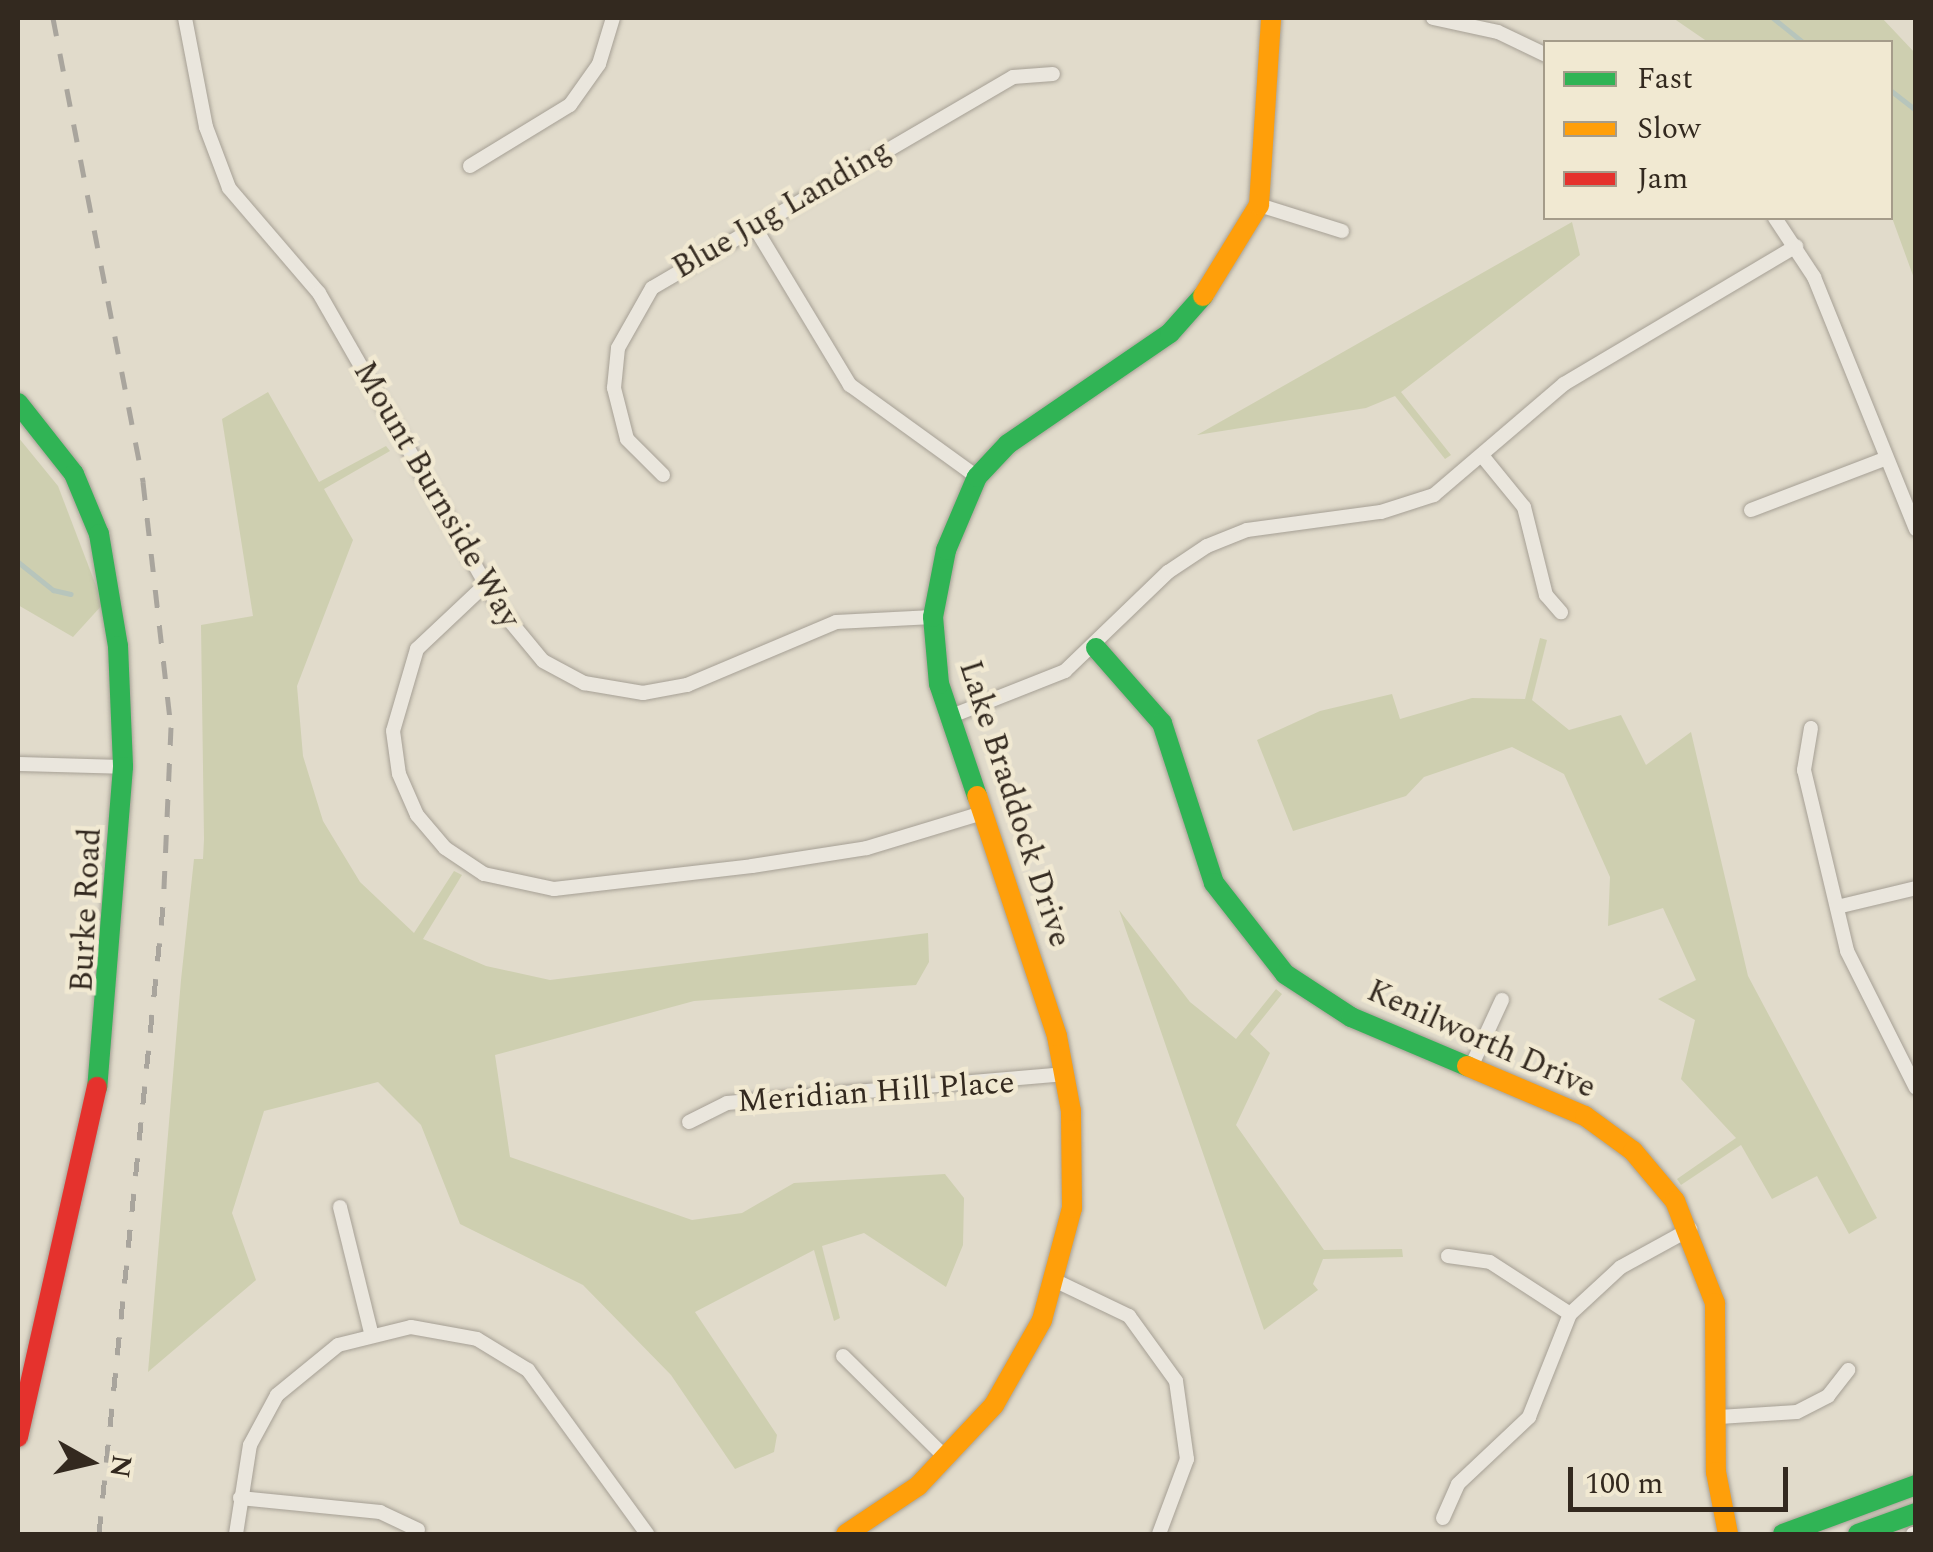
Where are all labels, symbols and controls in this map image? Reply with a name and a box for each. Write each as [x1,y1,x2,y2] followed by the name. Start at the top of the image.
[1543,40,1893,220] legend
[1637,56,1693,102] text: Fast
[1637,106,1701,152] text: Slow
[666,132,898,288] street label: Blue Jug Landing
[1637,156,1688,202] text: Jam
[344,355,528,635] street label: Mount Burnside Way
[950,656,1078,952] street label: Lake Braddock Drive
[64,827,110,993] street label: Burke Road
[1361,972,1601,1108] street label: Kenilworth Drive
[736,1064,1016,1122] street label: Meridian Hill Place
[40,1412,140,1512] north arrow
[1573,1447,1793,1509] scale bar
[97,1452,143,1481] text: N
[1585,1461,1663,1507] text: 100 m

